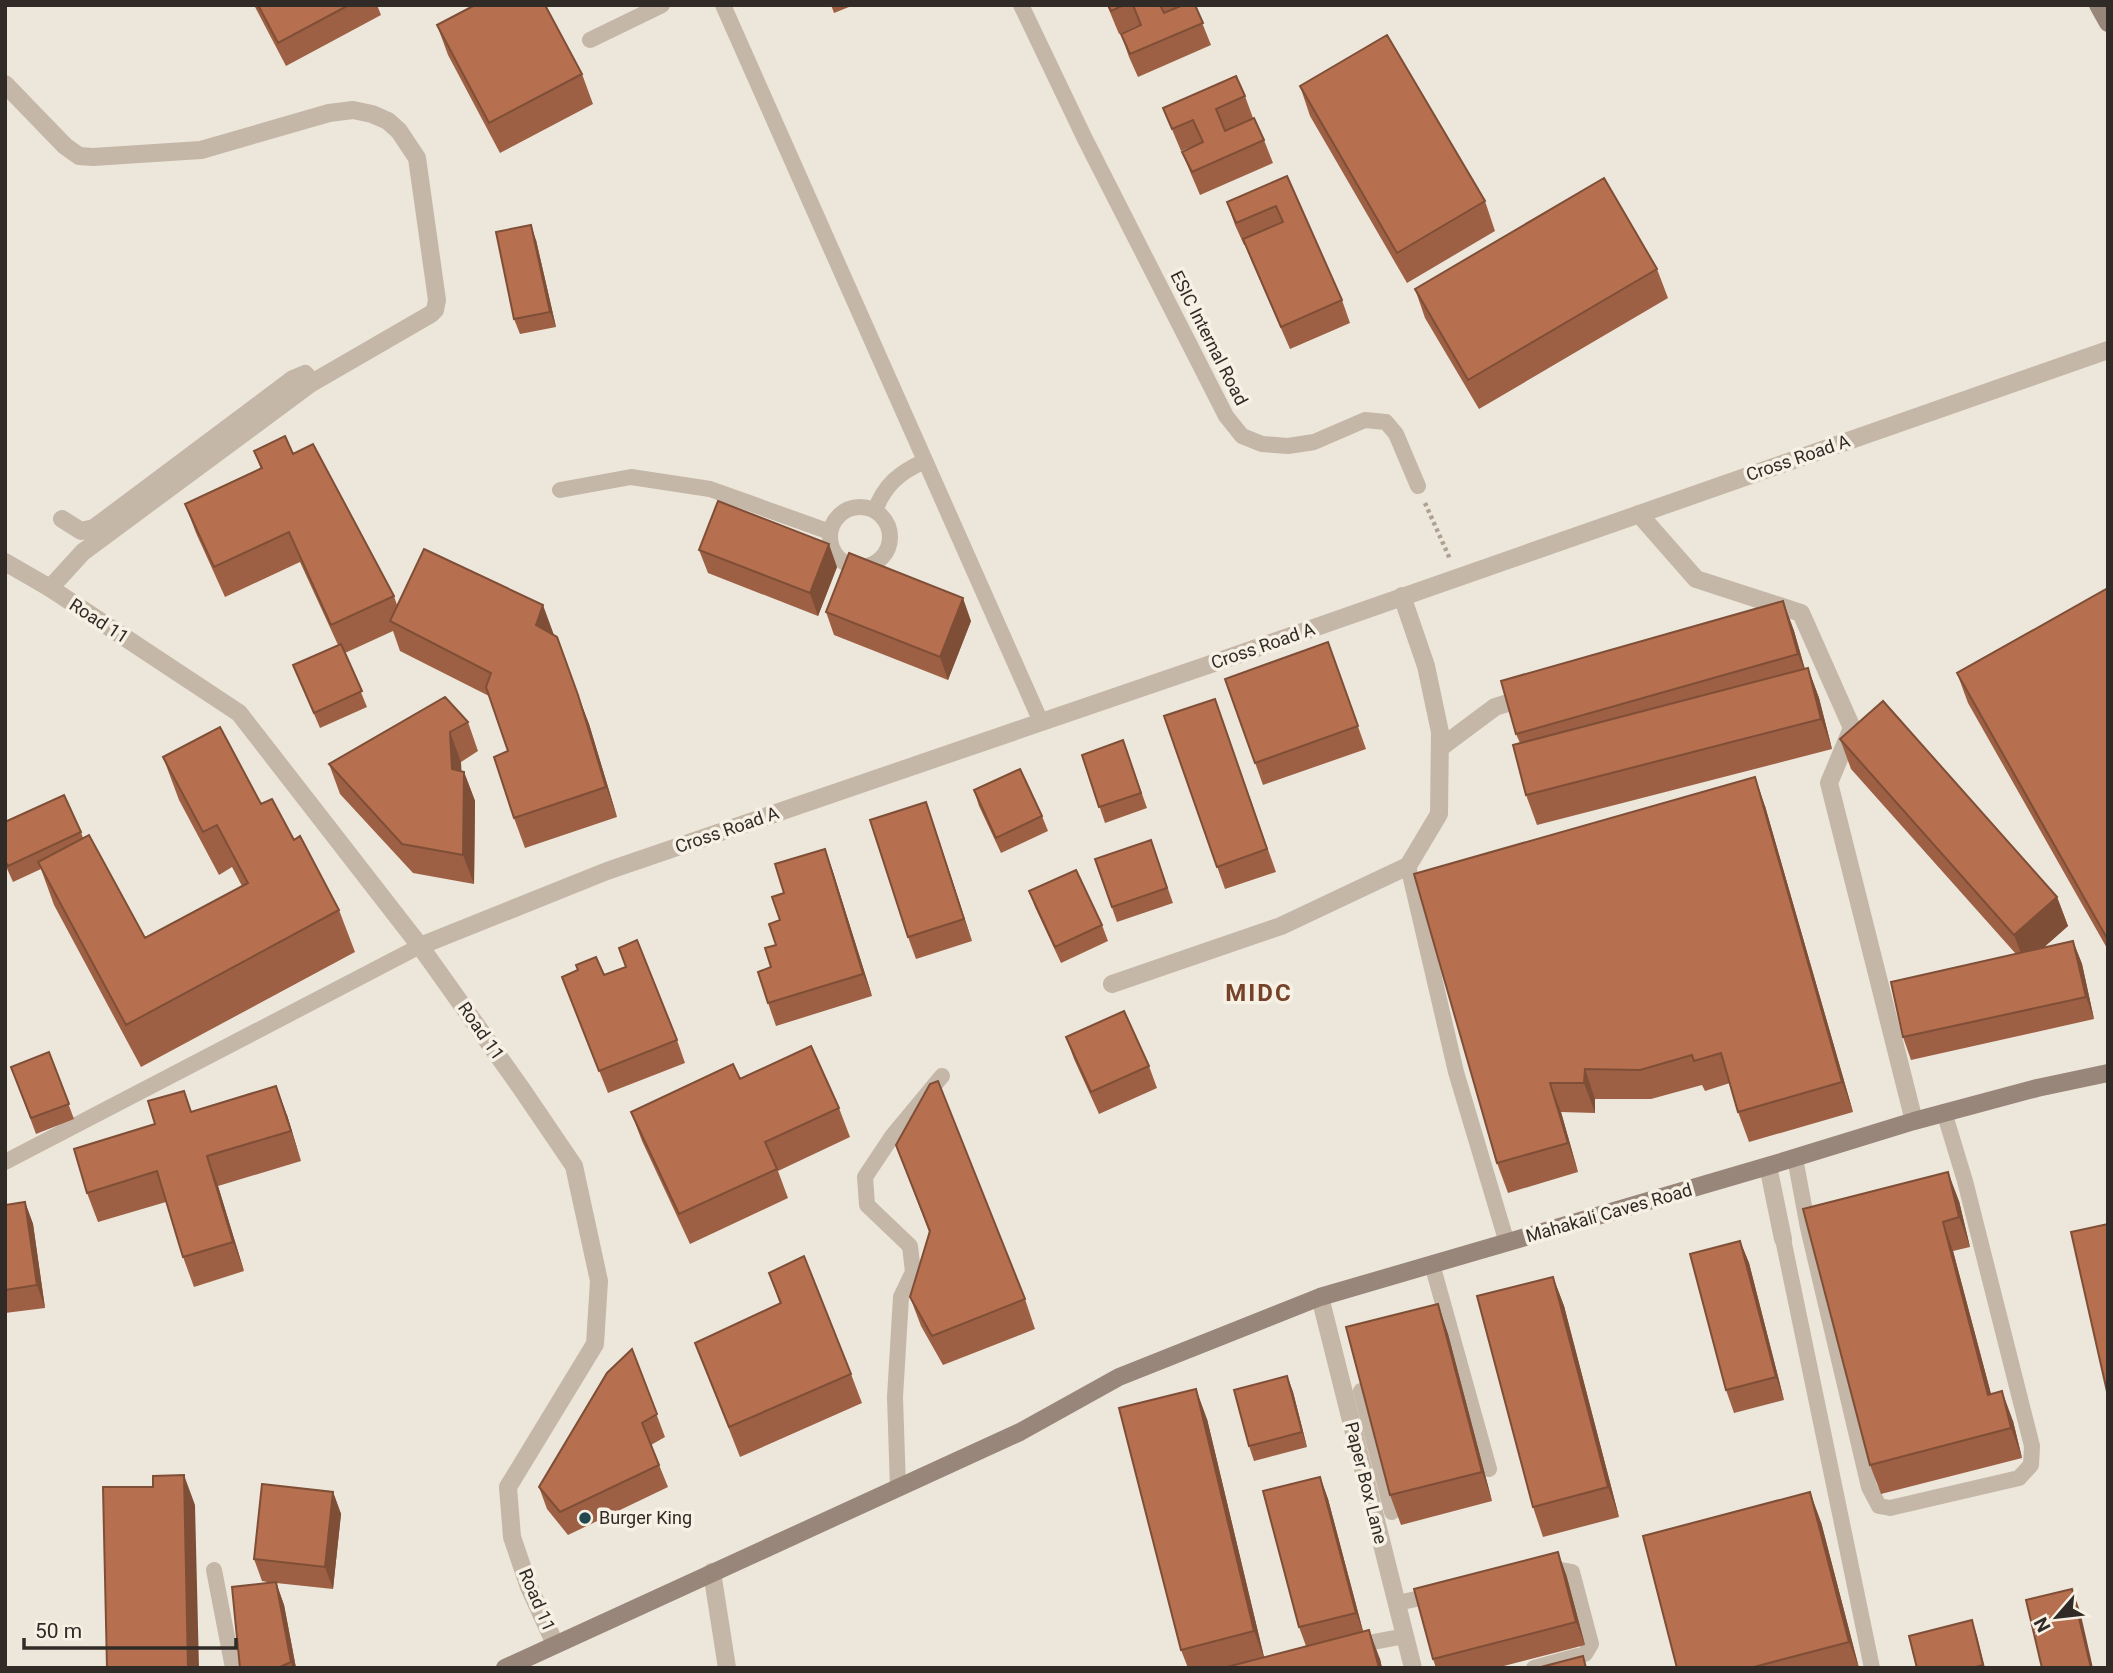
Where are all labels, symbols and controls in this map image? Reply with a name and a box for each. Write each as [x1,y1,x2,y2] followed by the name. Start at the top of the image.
[1166,267,1252,409] street label: ESIC Internal Road
[1743,430,1853,485] street label: Cross Road A
[66,594,133,647] street label: Road 11
[1208,618,1318,673] street label: Cross Road A
[672,802,782,857] street label: Cross Road A
[1225,979,1293,1007] district label: MIDC
[454,998,509,1064] street label: Road 11
[1523,1179,1694,1246] street label: Mahakali Caves Road
[1341,1420,1392,1546] street label: Paper Box Lane
[599,1507,692,1528] place label: Burger King
[577,1510,593,1526] marker: Burger King
[515,1565,560,1634] street label: Road 11
[2022,1582,2092,1652] north arrow
[24,1606,236,1650] scale bar
[2029,1613,2056,1636] text: N
[35,1619,82,1643] text: 50 m

